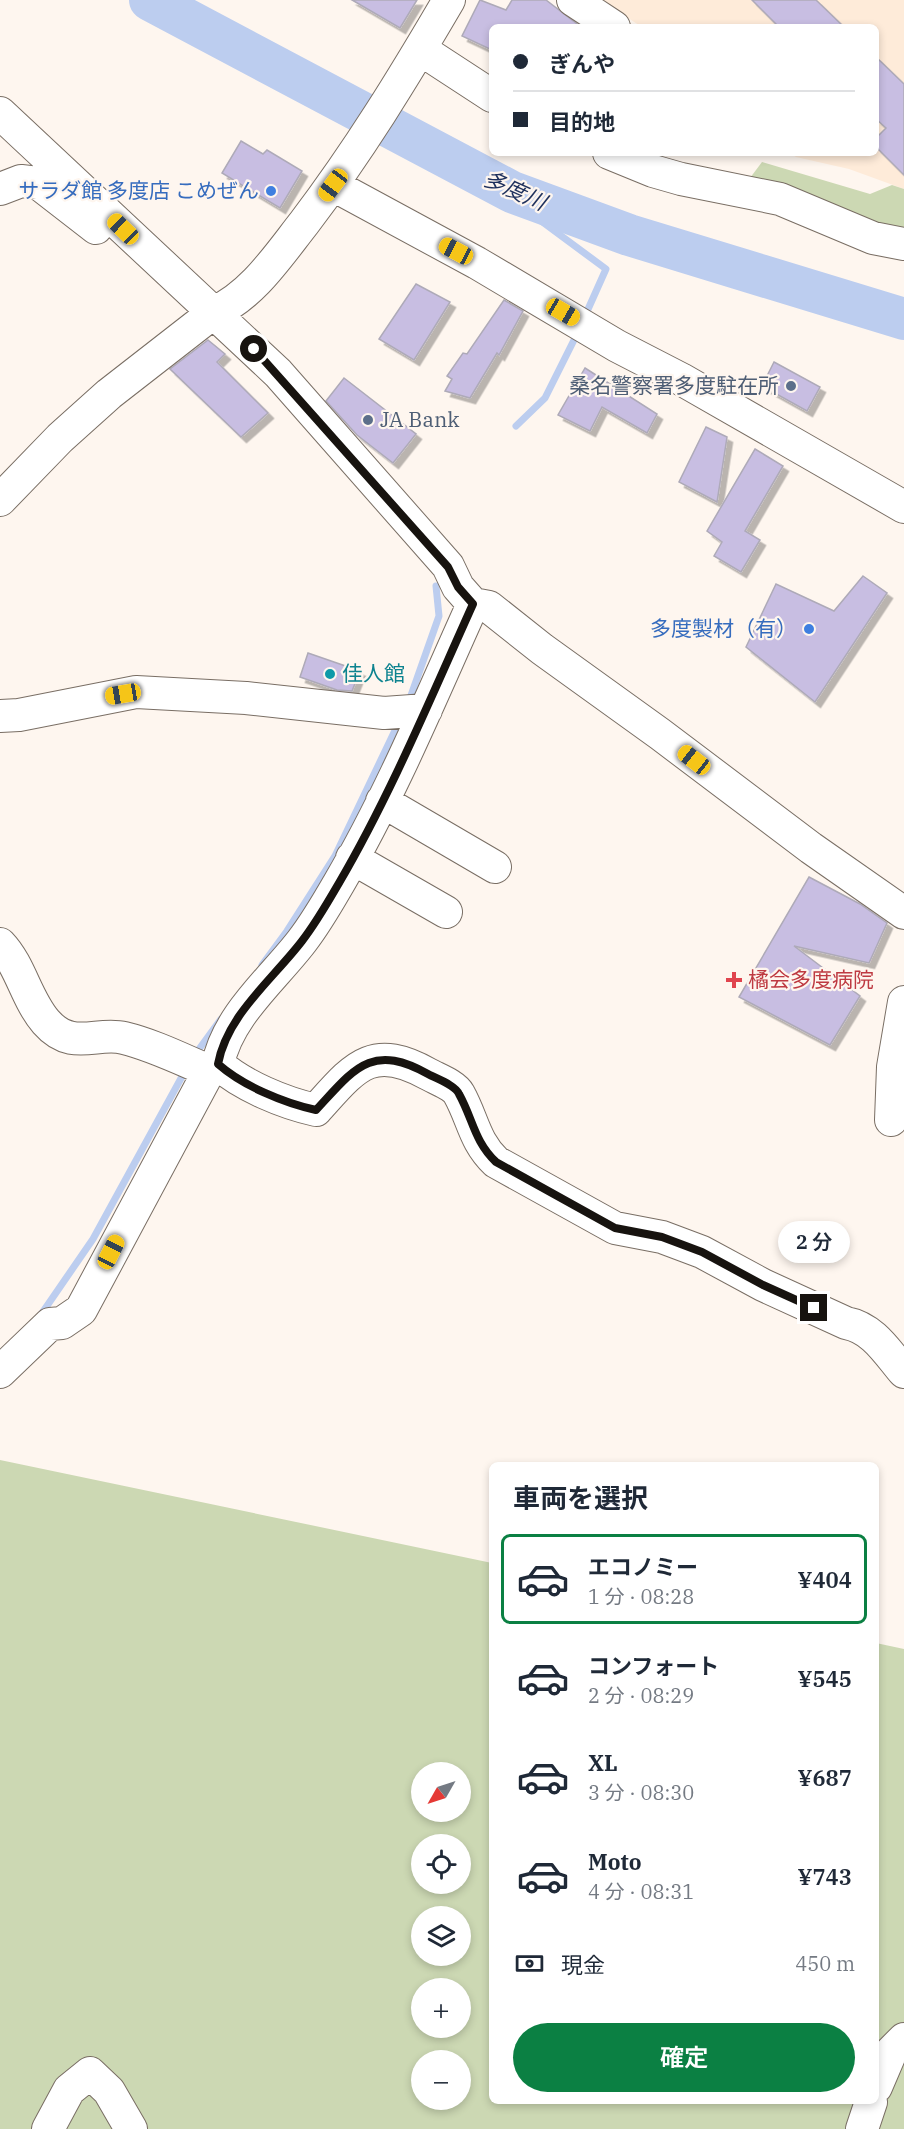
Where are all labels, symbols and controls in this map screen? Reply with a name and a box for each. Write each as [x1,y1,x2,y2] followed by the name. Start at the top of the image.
[549,49,615,78] text: ぎんや
[549,107,615,136] text: 目的地
[479,163,553,217] water label: 多度川
[315,165,351,205] car
[18,176,259,204] place label: サラダ館 多度店 こめぜん
[264,184,278,198] marker: サラダ館 多度店 こめぜん
[104,210,142,248] car
[436,235,476,267] car
[543,295,583,329] car
[240,335,267,362] route start
[569,371,779,399] place label: 桑名警察署多度駐在所
[784,379,798,393] marker: 桑名警察署多度駐在所
[380,405,460,433] place label: JA Bank
[361,413,375,427] marker: JA Bank
[650,614,797,642] place label: 多度製材（有）
[802,622,816,636] marker: 多度製材（有）
[342,659,405,687] place label: 佳人館
[323,667,337,681] marker: 佳人館
[104,682,142,706] car
[674,742,714,778] car
[748,965,874,993] place label: 橘会多度病院
[725,971,743,989] marker: 橘会多度病院
[778,1221,850,1263] callout: 2 分
[796,1228,832,1255] text: 2 分
[95,1232,127,1272] car
[800,1294,827,1321] route end
[513,1480,648,1515] text: 車両を選択
[516,1552,570,1606] icon: car
[588,1552,698,1581] text: エコノミー
[798,1565,852,1594] text: ¥404
[588,1583,694,1610] text: 1 分 · 08:28
[516,1651,570,1705] icon: car
[588,1651,719,1680] text: コンフォート
[798,1664,852,1693] text: ¥545
[588,1682,694,1709] text: 2 分 · 08:29
[588,1748,618,1777] text: XL
[516,1750,570,1804] icon: car
[411,1762,471,1822] north arrow
[411,1762,471,2110] map controls
[798,1763,852,1792] text: ¥687
[588,1779,694,1806] text: 3 分 · 08:30
[411,1834,471,1894] button: locate
[588,1847,642,1876] text: Moto
[516,1849,570,1903] icon: car
[798,1862,852,1891] text: ¥743
[588,1878,694,1905] text: 4 分 · 08:31
[411,1906,471,1966] button: layers
[513,1947,546,1980] icon: cash
[561,1950,605,1979] text: 現金
[795,1950,855,1977] text: 450 m
[411,1978,471,2038] button: +
[513,2023,855,2092] button: 確定
[411,2050,471,2110] button: −

